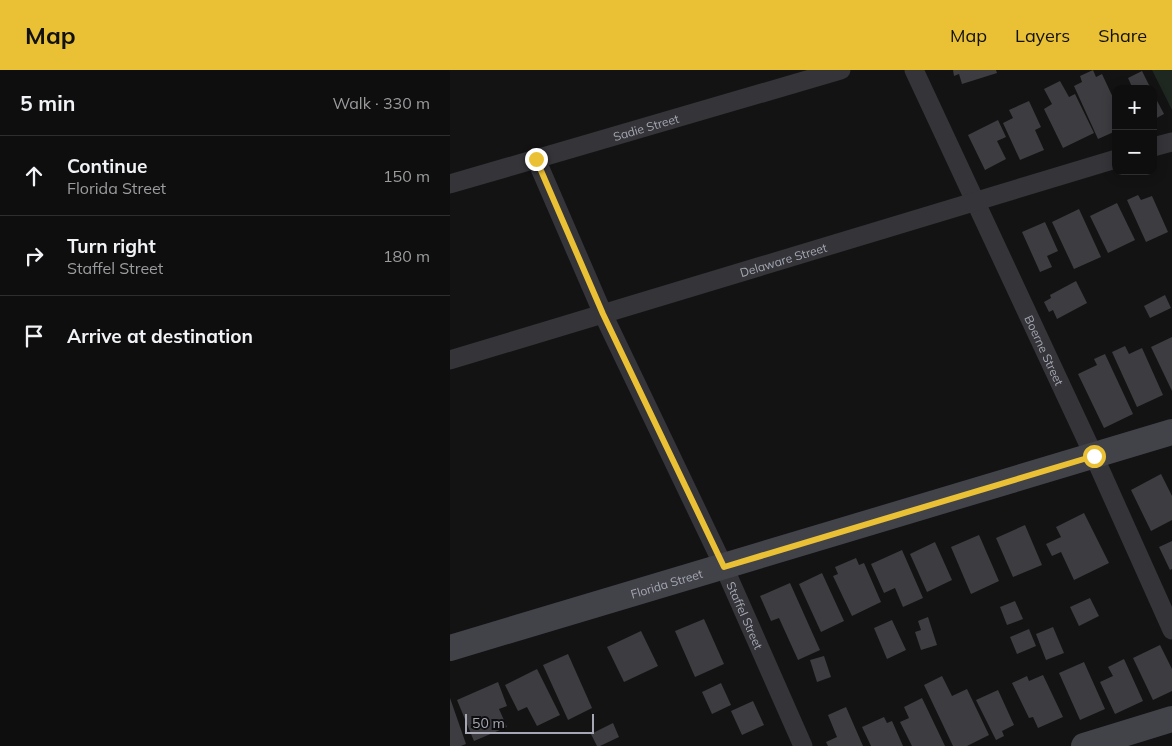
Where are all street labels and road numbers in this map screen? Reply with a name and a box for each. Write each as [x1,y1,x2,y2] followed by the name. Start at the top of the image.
[611,110,680,144] street label: Sadie Street
[738,239,828,280] street label: Delaware Street
[1022,313,1067,388] street label: Boerne Street
[629,565,704,601] street label: Florida Street
[724,579,767,651] street label: Staffel Street

